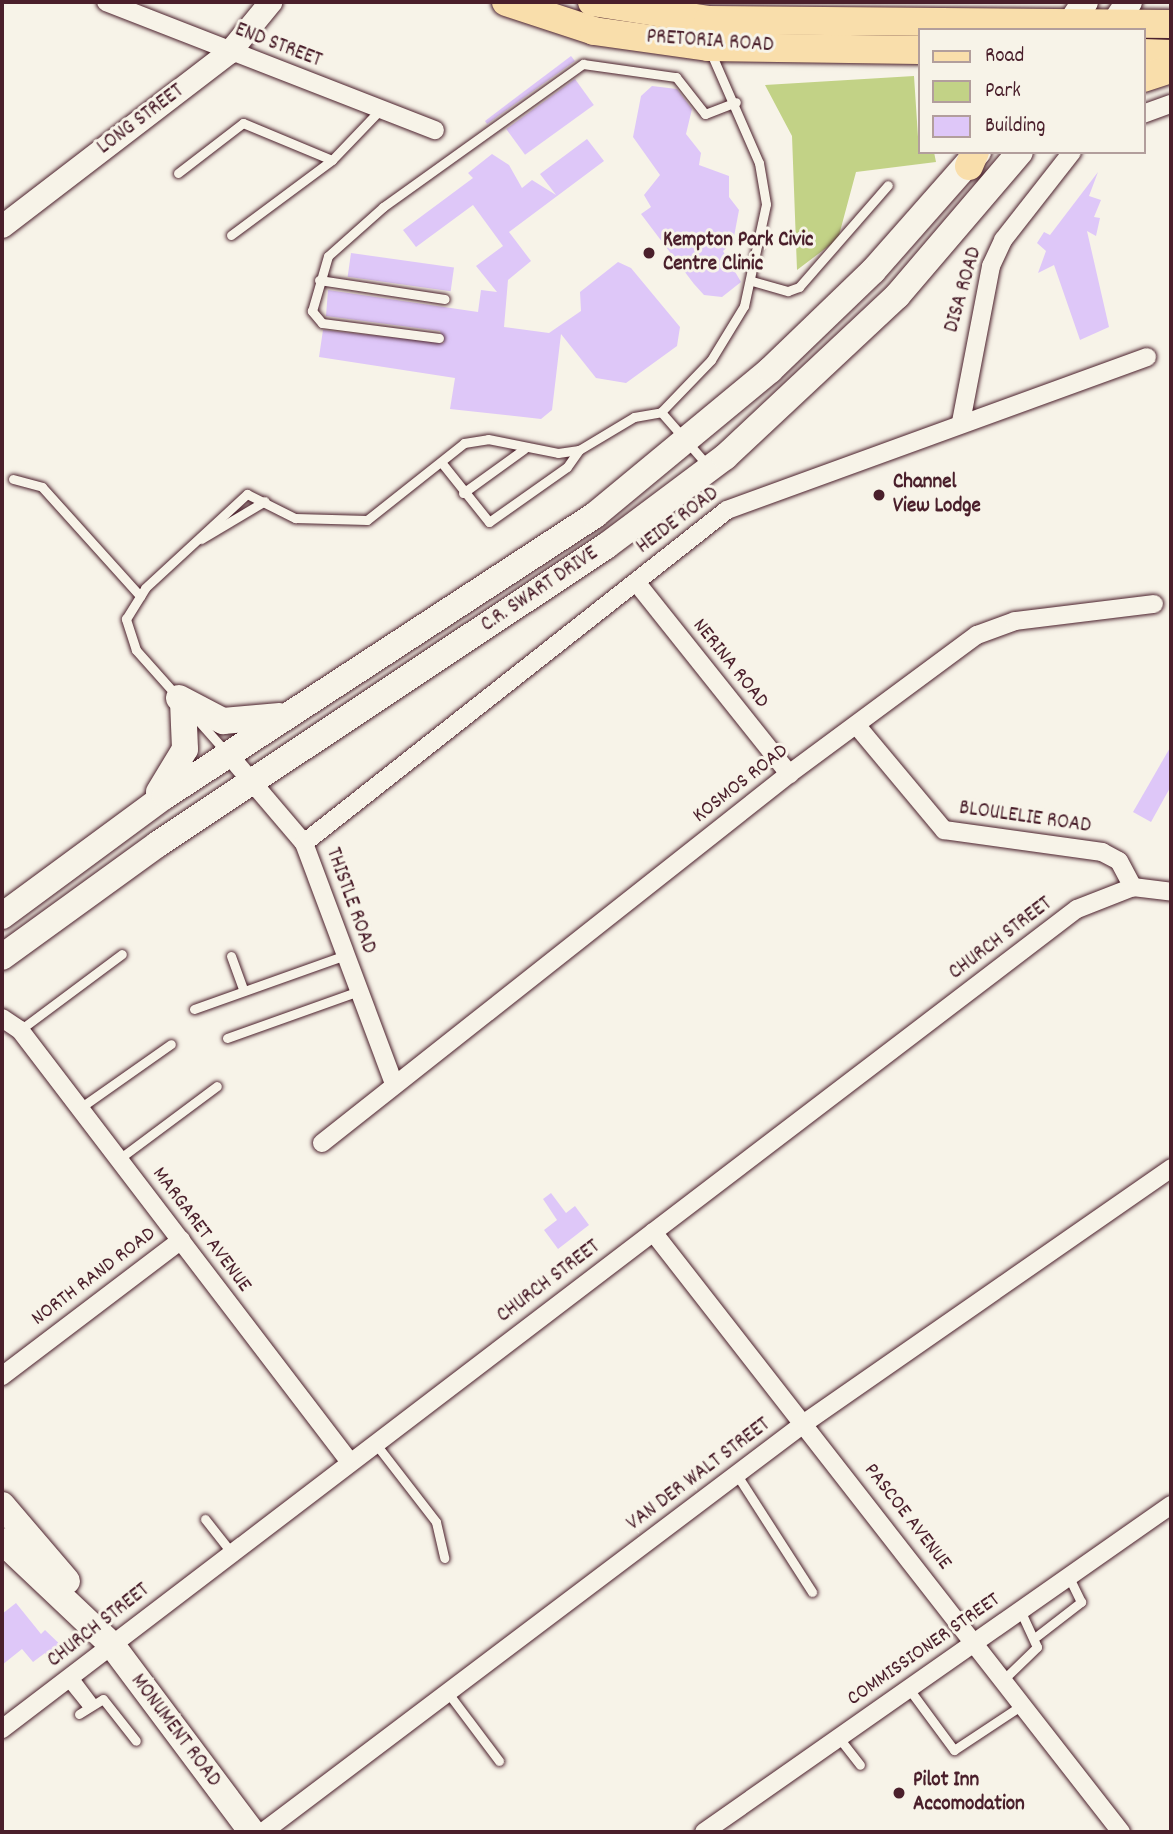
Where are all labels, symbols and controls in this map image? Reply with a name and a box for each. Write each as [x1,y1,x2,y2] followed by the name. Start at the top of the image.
[231,18,325,74] street label: END STREET
[646,25,774,59] street label: PRETORIA ROAD
[918,28,1145,154] legend
[985,42,1024,72] text: Road
[985,77,1021,107] text: Park
[93,79,189,161] street label: LONG STREET
[985,112,1045,142] text: Building
[663,228,814,278] place label: Kempton Park Civic Centre Clinic
[940,244,988,336] street label: DISA ROAD
[641,245,657,261] marker: Kempton Park Civic Centre Clinic
[893,470,981,520] place label: Channel View Lodge
[632,482,724,560] street label: HEIDE ROAD
[871,487,887,503] marker: Channel View Lodge
[477,542,603,638] street label: C.R. SWART DRIVE
[686,614,774,714] street label: NERINA ROAD
[688,739,794,829] street label: KOSMOS ROAD
[957,796,1093,840] street label: BLOULELIE ROAD
[319,845,381,957] street label: THISTLE ROAD
[944,892,1058,986] street label: CHURCH STREET
[146,1162,256,1298] street label: MARGARET AVENUE
[27,1222,161,1332] street label: NORTH RAND ROAD
[492,1235,606,1329] street label: CHURCH STREET
[622,1413,776,1537] street label: VAN DER WALT STREET
[858,1459,956,1575] street label: PASCOE AVENUE
[43,1578,155,1674] street label: CHURCH STREET
[843,1588,1005,1712] street label: COMMISSIONER STREET
[124,1670,226,1792] street label: MONUMENT ROAD
[913,1768,1025,1818] place label: Pilot Inn Accomodation
[891,1785,907,1801] marker: Pilot Inn Accomodation

